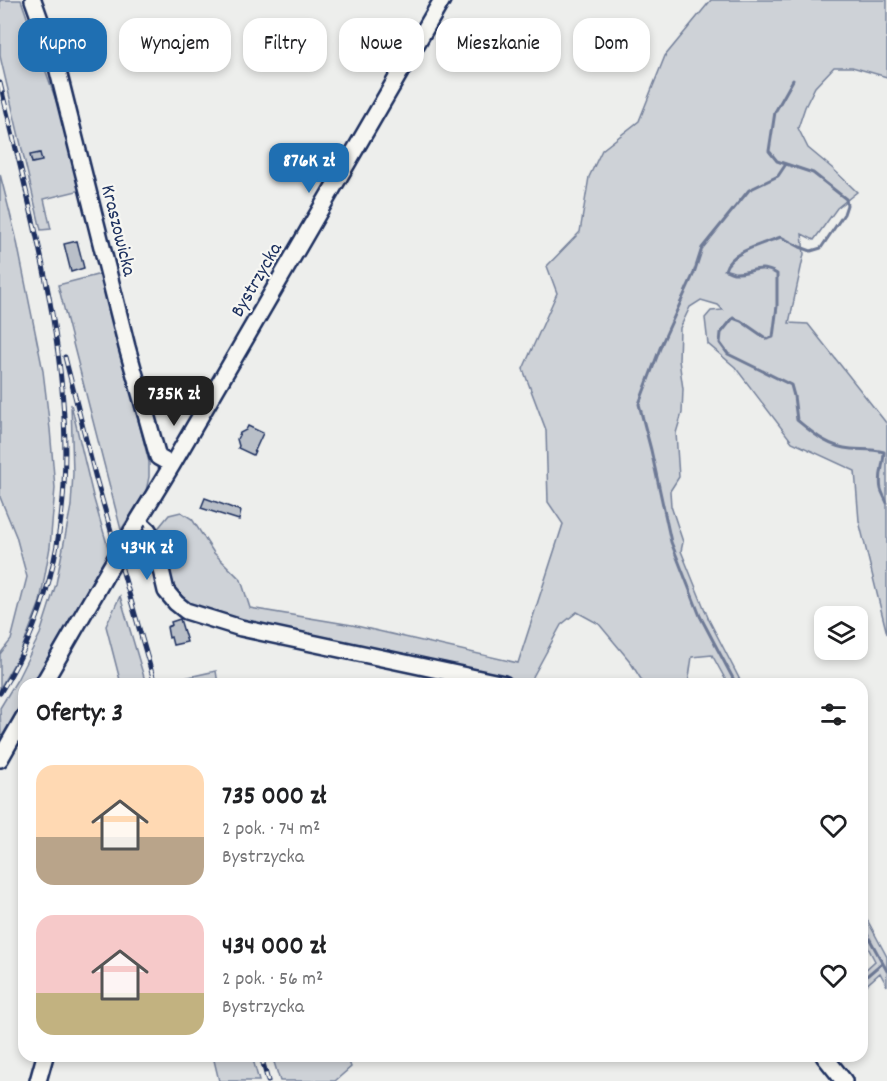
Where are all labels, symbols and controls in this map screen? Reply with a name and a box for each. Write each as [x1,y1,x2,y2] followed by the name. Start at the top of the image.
[18,18,107,72] chip: Kupno
[119,18,231,72] chip: Wynajem
[243,18,327,72] chip: Filtry
[339,18,424,72] chip: Nowe
[436,18,561,72] chip: Mieszkanie
[573,18,650,72] chip: Dom
[254,143,364,194] pin: 876K zł
[283,148,335,176] text: 876K zł
[92,182,142,280] street label: Kraszowicka
[225,237,291,323] street label: Bystrzycka
[119,376,229,427] pin: 735K zł
[148,381,200,409] text: 735K zł
[92,530,202,581] pin: 434K zł
[121,535,173,563] text: 434K zł
[814,606,868,660] map controls
[814,606,868,660] button: layers
[36,696,123,733] text: Oferty: 3
[817,698,850,731] icon: filters
[222,779,326,816] text: 735 000 zł
[84,789,156,861] icon: home
[817,809,850,842] icon: heart
[222,816,320,844] text: 2 pok. · 74 m²
[222,844,304,872] text: Bystrzycka
[222,929,326,966] text: 434 000 zł
[84,939,156,1011] icon: home
[817,959,850,992] icon: heart
[222,966,323,994] text: 2 pok. · 56 m²
[222,994,304,1022] text: Bystrzycka

